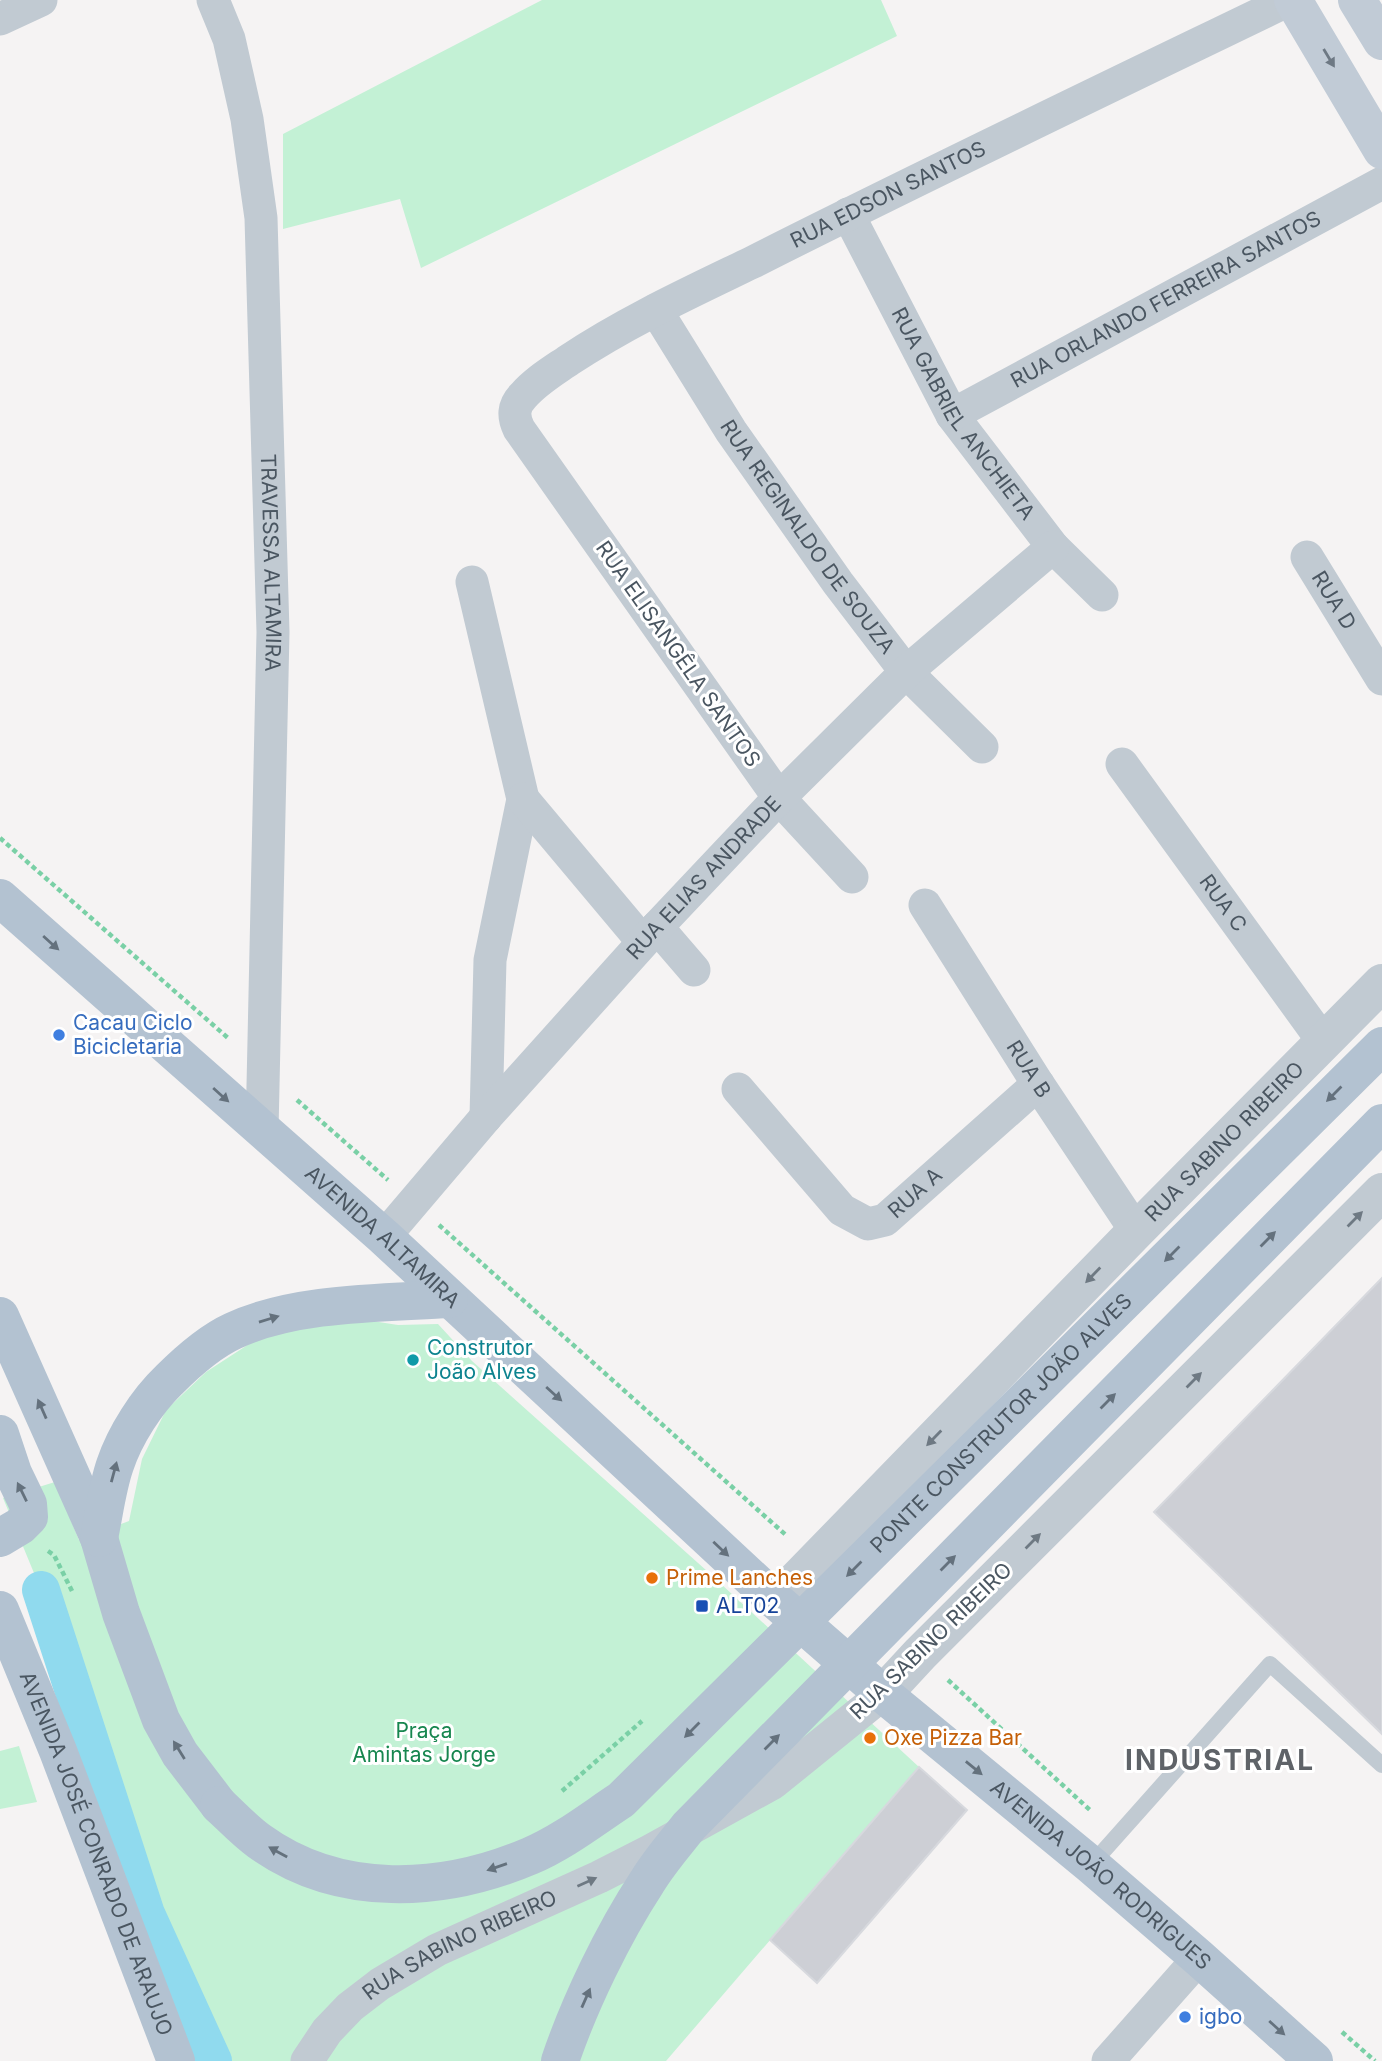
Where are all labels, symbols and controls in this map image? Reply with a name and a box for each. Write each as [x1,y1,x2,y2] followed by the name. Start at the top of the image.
[1323,49,1335,68] one-way arrow
[786,136,990,253] street label: RUA EDSON SANTOS
[1006,205,1325,393] street label: RUA ORLANDO FERREIRA SANTOS
[887,303,1041,524] street label: RUA GABRIEL ANCHIETA
[715,415,901,659] street label: RUA REGINALDO DE SOUZA
[256,453,286,672] street label: TRAVESSA ALTAMIRA
[591,535,767,771] street label: RUA ELISANGÊLA SANTOS
[1307,566,1362,634] street label: RUA D
[621,791,786,964] street label: RUA ELIAS ANDRADE
[1194,869,1252,936] street label: RUA C
[42,935,59,951] one-way arrow
[73,1010,193,1059] place label: Cacau Ciclo Bicicletaria
[51,1027,67,1043] marker: Cacau Ciclo Bicicletaria
[1002,1036,1056,1102] street label: RUA B
[1140,1056,1309,1227] street label: RUA SABINO RIBEIRO
[1326,1085,1342,1102] one-way arrow
[212,1087,230,1103] one-way arrow
[300,1160,465,1313] street label: AVENIDA ALTAMIRA
[883,1162,947,1223] street label: RUA A
[1346,1211,1363,1227] one-way arrow
[1259,1231,1275,1248] one-way arrow
[1164,1246,1181,1262] one-way arrow
[1084,1267,1101,1284] one-way arrow
[865,1288,1137,1558] street label: PONTE CONSTRUTOR JOÃO ALVES
[259,1314,280,1324] one-way arrow
[427,1335,536,1384] place label: Construtor João Alves
[405,1352,421,1368] marker: Construtor João Alves
[1186,1371,1203,1388] one-way arrow
[545,1386,563,1402] one-way arrow
[1100,1393,1116,1409] one-way arrow
[36,1399,47,1419] one-way arrow
[926,1430,943,1447] one-way arrow
[109,1461,120,1483] one-way arrow
[17,1482,28,1502] one-way arrow
[1025,1532,1042,1549] one-way arrow
[712,1541,730,1557] one-way arrow
[940,1555,956,1572] one-way arrow
[845,1557,1017,1724] street label: RUA SABINO RIBEIRO
[845,1561,862,1578] one-way arrow
[666,1565,813,1590] place label: Prime Lanches
[644,1570,660,1586] marker: Prime Lanches
[716,1593,779,1618] place label: ALT02
[694,1598,710,1614] marker: ALT02
[15,1668,178,2039] street label: AVENIDA JOSÉ CONRADO DE ARAUJO
[352,1718,496,1767] park label: Praça Amintas Jorge
[684,1721,701,1737] one-way arrow
[884,1725,1022,1750] place label: Oxe Pizza Bar
[862,1730,878,1746] marker: Oxe Pizza Bar
[763,1734,780,1751] one-way arrow
[172,1741,185,1760] one-way arrow
[1125,1743,1315,1777] district label: INDUSTRIAL
[965,1760,983,1774] one-way arrow
[986,1775,1216,1975] street label: AVENIDA JOÃO RODRIGUES
[268,1846,288,1858] one-way arrow
[487,1862,508,1873] one-way arrow
[577,1876,597,1888] one-way arrow
[357,1885,561,2005] street label: RUA SABINO RIBEIRO
[580,1988,592,2008] one-way arrow
[1199,2004,1242,2029] place label: igbo
[1177,2009,1193,2025] marker: igbo
[1268,2019,1285,2035] one-way arrow

